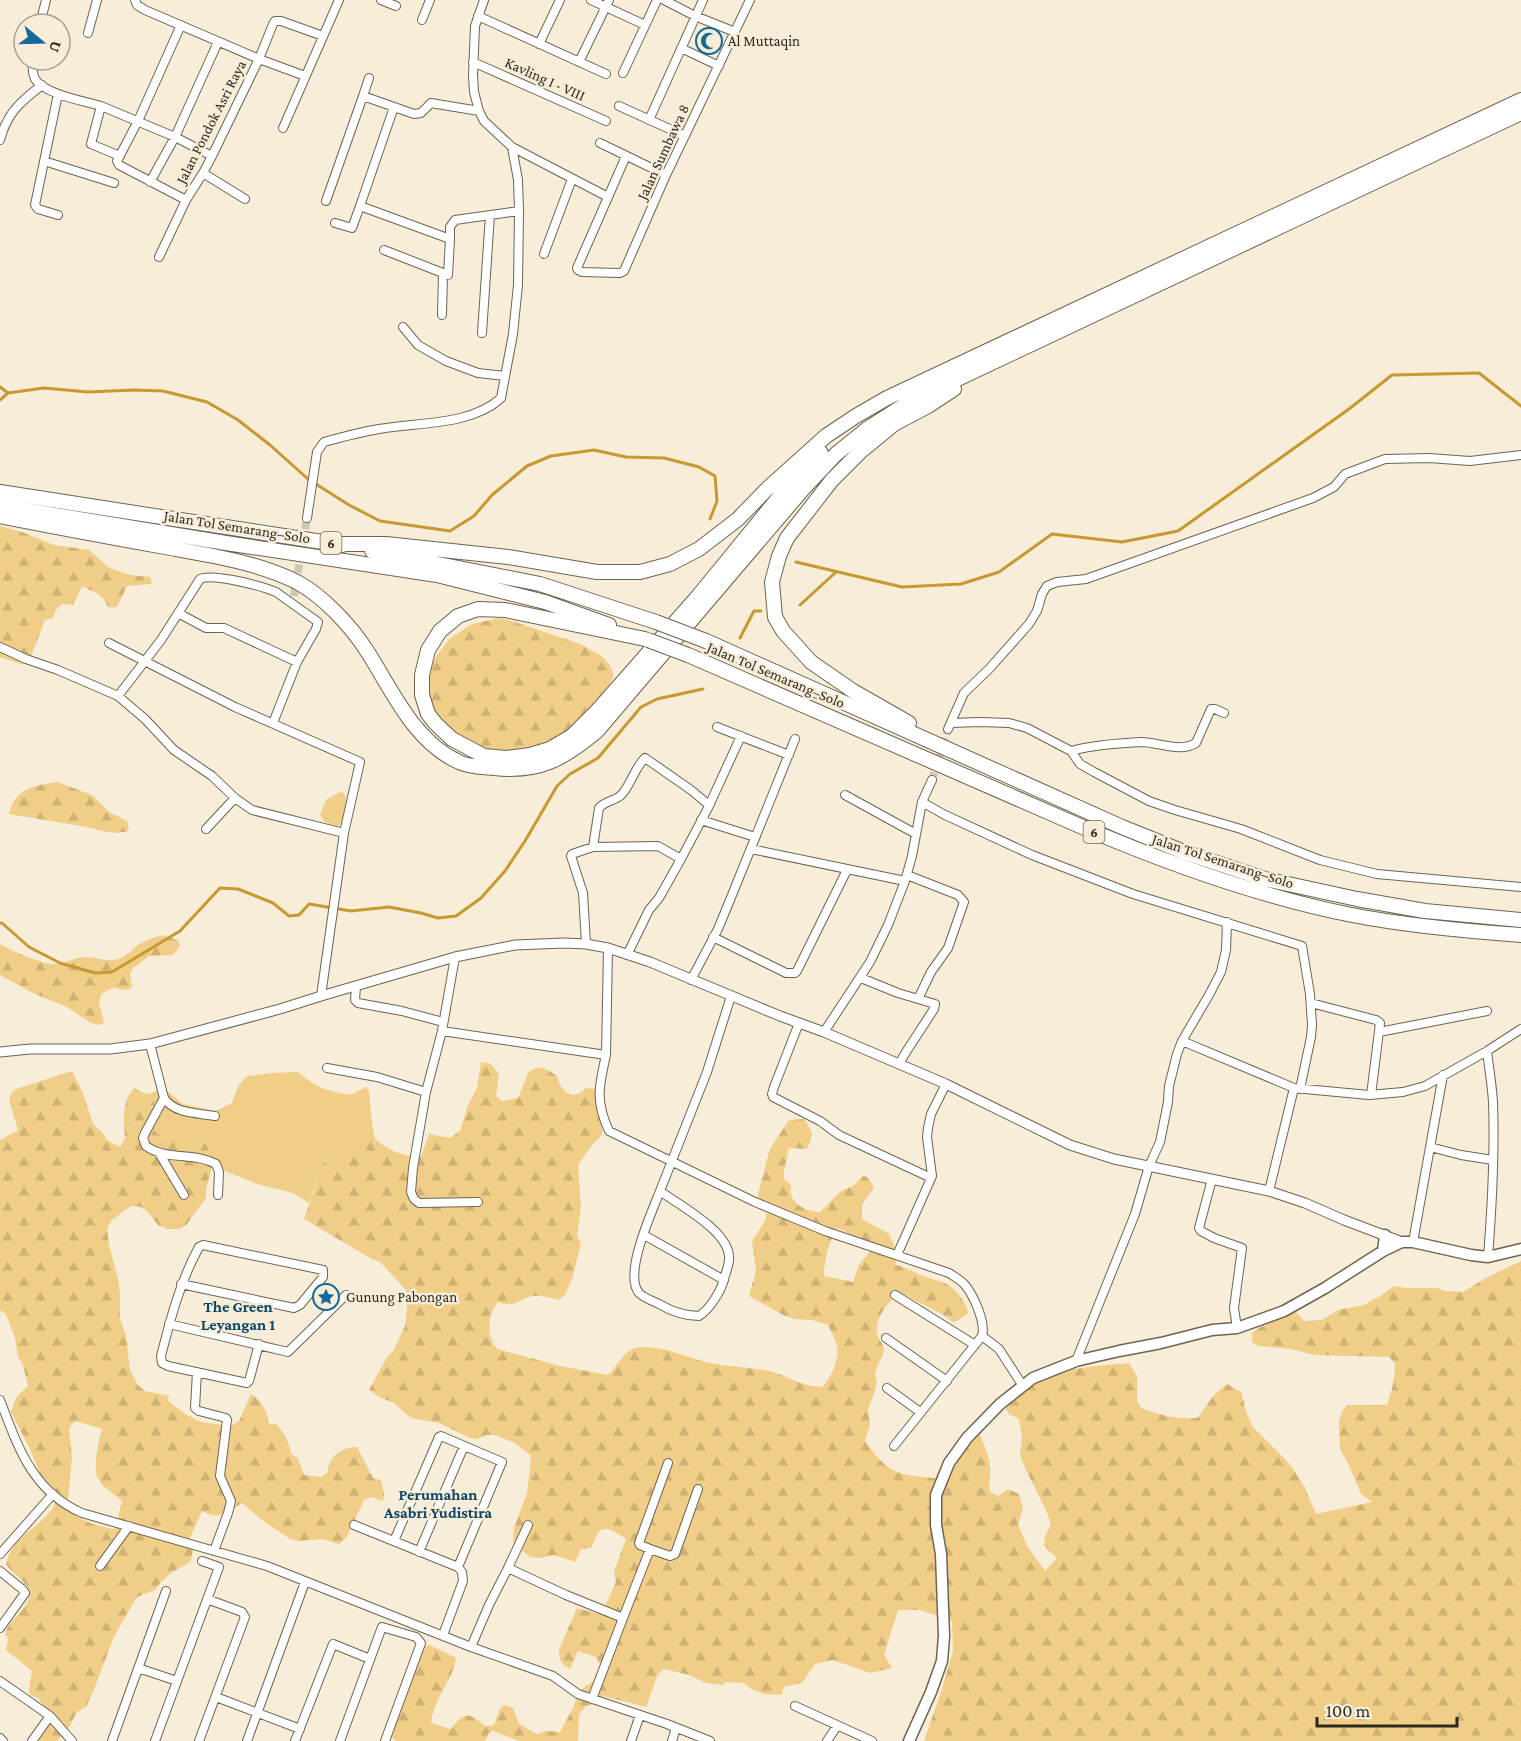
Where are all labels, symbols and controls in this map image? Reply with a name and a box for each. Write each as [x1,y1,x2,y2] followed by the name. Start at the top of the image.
[12,12,72,72] north arrow
[694,26,724,56] mosque icon: Al Muttaqin
[728,33,800,50] place label: Al Muttaqin
[46,39,66,55] text: U
[502,54,588,105] street label: Kavling I - VIII
[172,58,250,189] street label: Jalan Pondok Asri Raya
[633,102,693,205] street label: Jalan Sumbawa 8
[161,507,311,547] street label: Jalan Tol Semarang–Solo
[320,532,342,554] road number: 6
[703,638,847,712] street label: Jalan Tol Semarang–Solo
[1084,821,1104,843] road number: 6
[1148,830,1296,892] street label: Jalan Tol Semarang–Solo
[311,1282,341,1312] place icon: Gunung Pabongan
[346,1289,457,1306] place label: Gunung Pabongan
[201,1298,275,1333] district label: The Green Leyangan 1
[383,1486,492,1521] district label: Perumahan Asabri Yudistira
[1317,1690,1456,1728] scale bar
[1326,1701,1371,1721] text: 100 m

